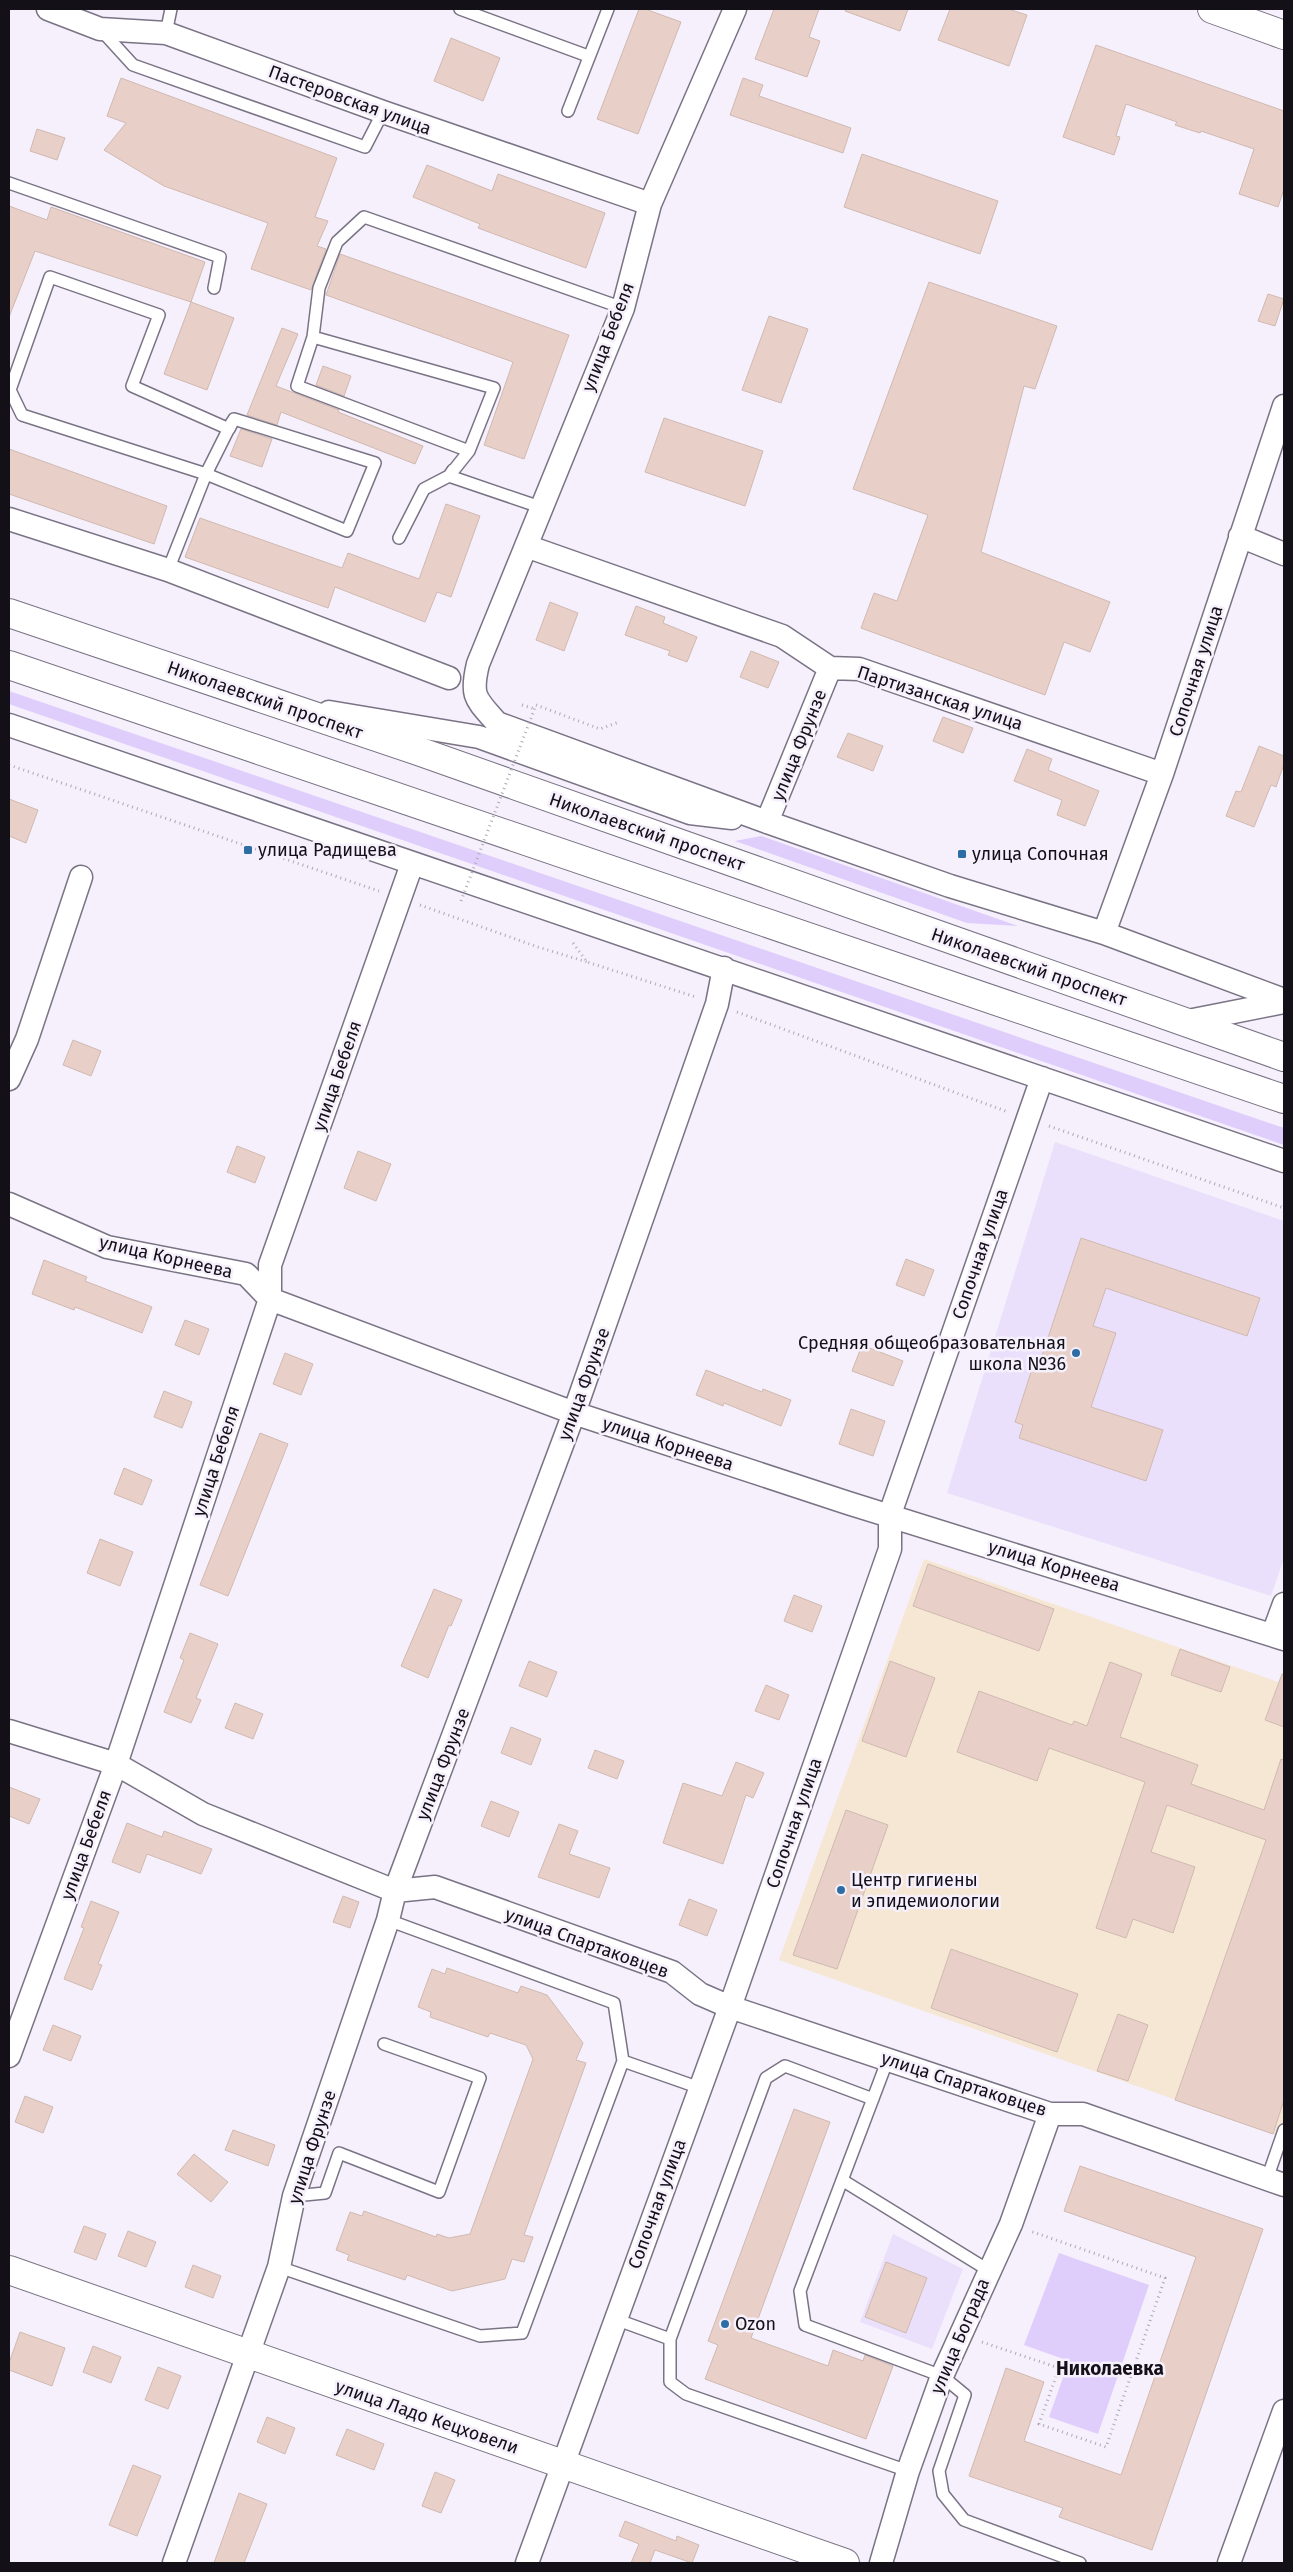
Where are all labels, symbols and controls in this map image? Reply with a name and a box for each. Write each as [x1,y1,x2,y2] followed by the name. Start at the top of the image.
[266,60,434,140] street label: Пастеровская улица
[577,279,639,395] street label: улица Бебеля
[1164,603,1228,739] street label: Сопочная улица
[164,656,366,744] street label: Николаевский проспект
[854,661,1026,735] street label: Партизанская улица
[767,686,831,804] street label: улица Фрунзе
[546,788,748,876] street label: Николаевский проспект
[258,839,397,861] place label: улица Радищева
[972,843,1109,865] place label: улица Сопочная
[242,844,254,856] marker: улица Радищева
[956,848,968,860] marker: улица Сопочная
[928,923,1130,1011] street label: Николаевский проспект
[308,1018,366,1134] street label: улица Бебеля
[947,1186,1013,1322] street label: Сопочная улица
[97,1231,235,1283] street label: улица Корнеева
[553,1325,615,1443] street label: улица Фрунзе
[798,1332,1066,1375] place label: Средняя общеобразовательная школа №36
[1070,1347,1082,1359] marker: Средняя общеобразовательная школа №36
[188,1403,244,1519] street label: улица Бебеля
[600,1412,736,1476] street label: улица Корнеева
[986,1536,1122,1596] street label: улица Корнеева
[411,1705,475,1823] street label: улица Фрунзе
[761,1755,827,1891] street label: Сопочная улица
[56,1787,116,1903] street label: улица Бебеля
[851,1869,1000,1912] place label: Центр гигиены и эпидемиологии
[835,1884,847,1896] marker: Центр гигиены и эпидемиологии
[502,1903,672,1983] street label: улица Спартаковцев
[878,2047,1050,2121] street label: улица Спартаковцев
[283,2087,341,2207] street label: улица Фрунзе
[623,2136,691,2272] street label: Сопочная улица
[926,2275,994,2397] street label: улица Бограда
[735,2313,776,2335] place label: Ozon
[719,2318,731,2330] marker: Ozon
[1056,2357,1164,2380] district label: Николаевка
[332,2375,522,2459] street label: улица Ладо Кецховели

